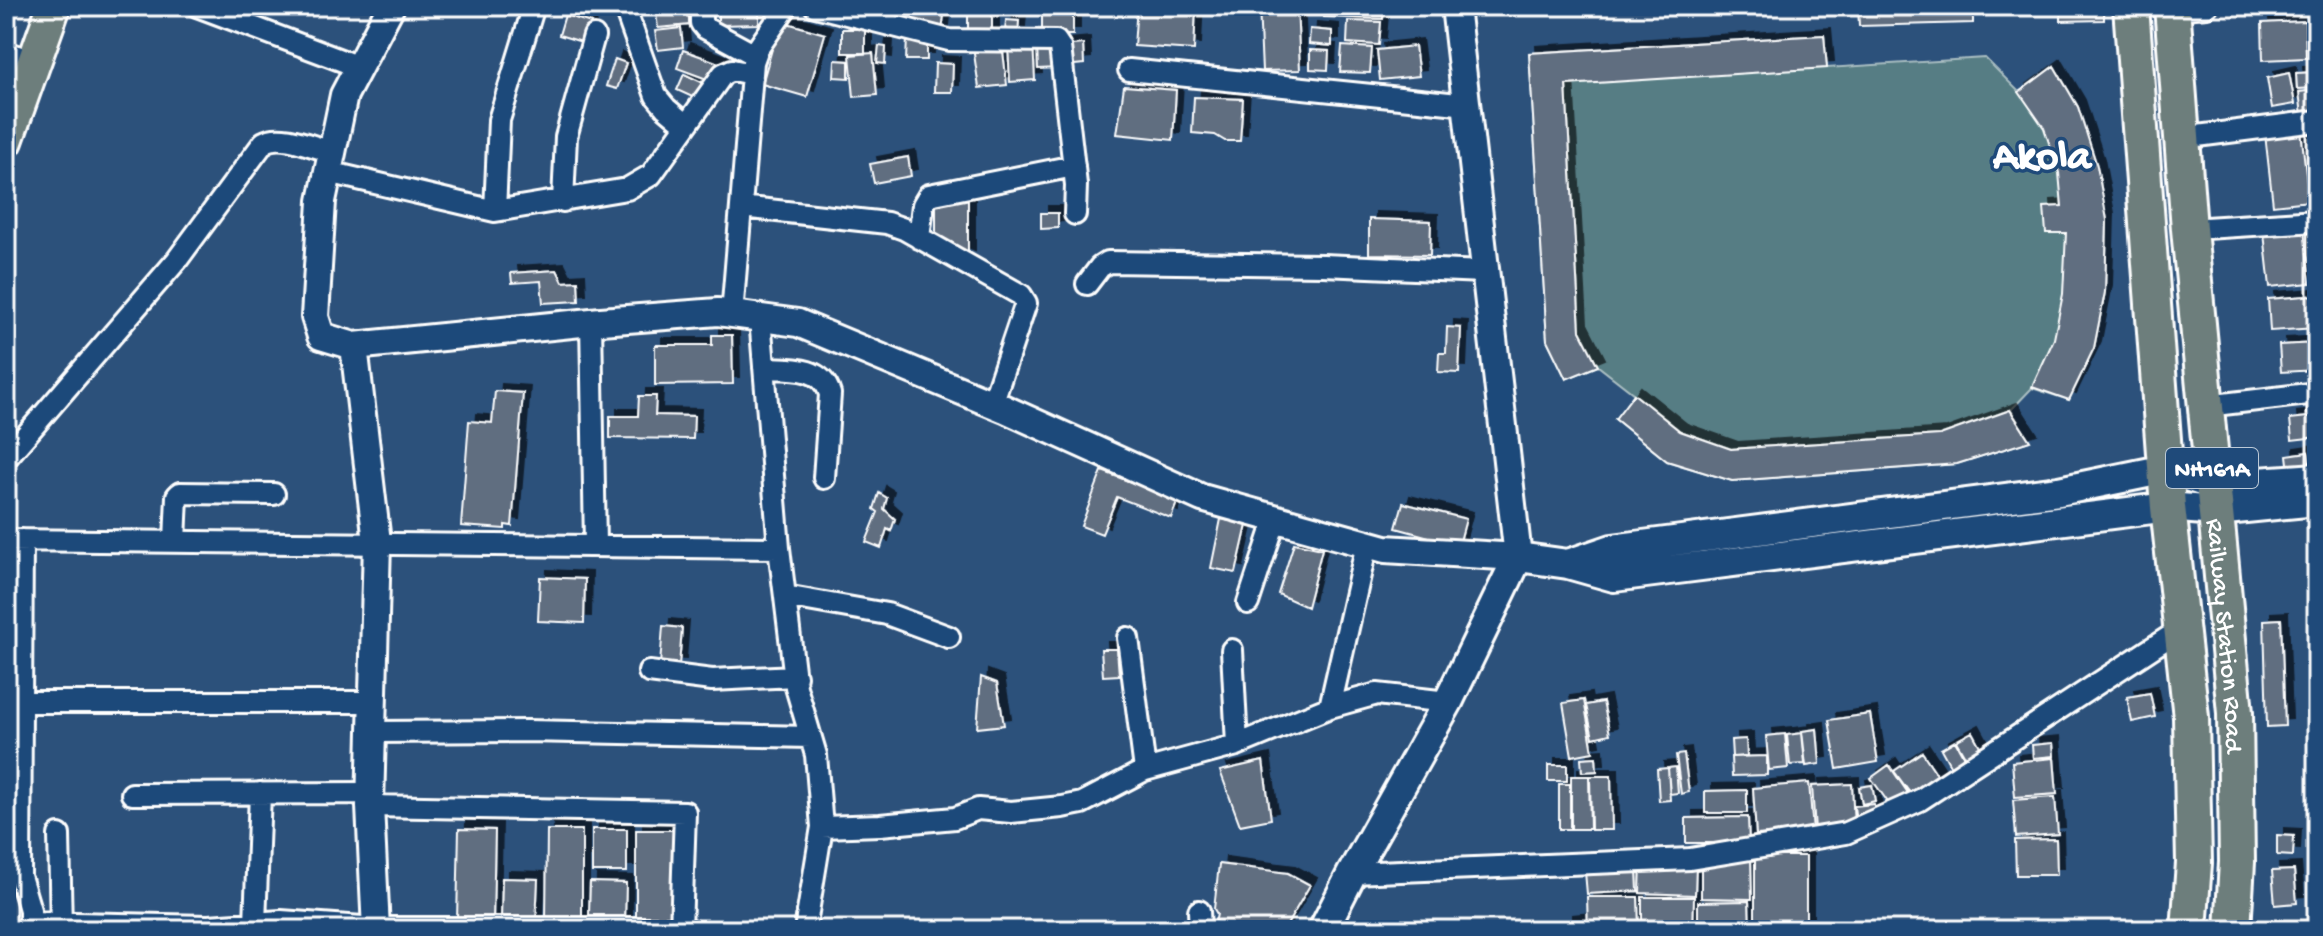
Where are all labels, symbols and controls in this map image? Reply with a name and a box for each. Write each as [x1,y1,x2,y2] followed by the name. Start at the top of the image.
[1992,135,2094,184] district label: Akola
[2166,448,2258,488] road number: NH161A
[2197,517,2247,755] street label: Railway Station Road

